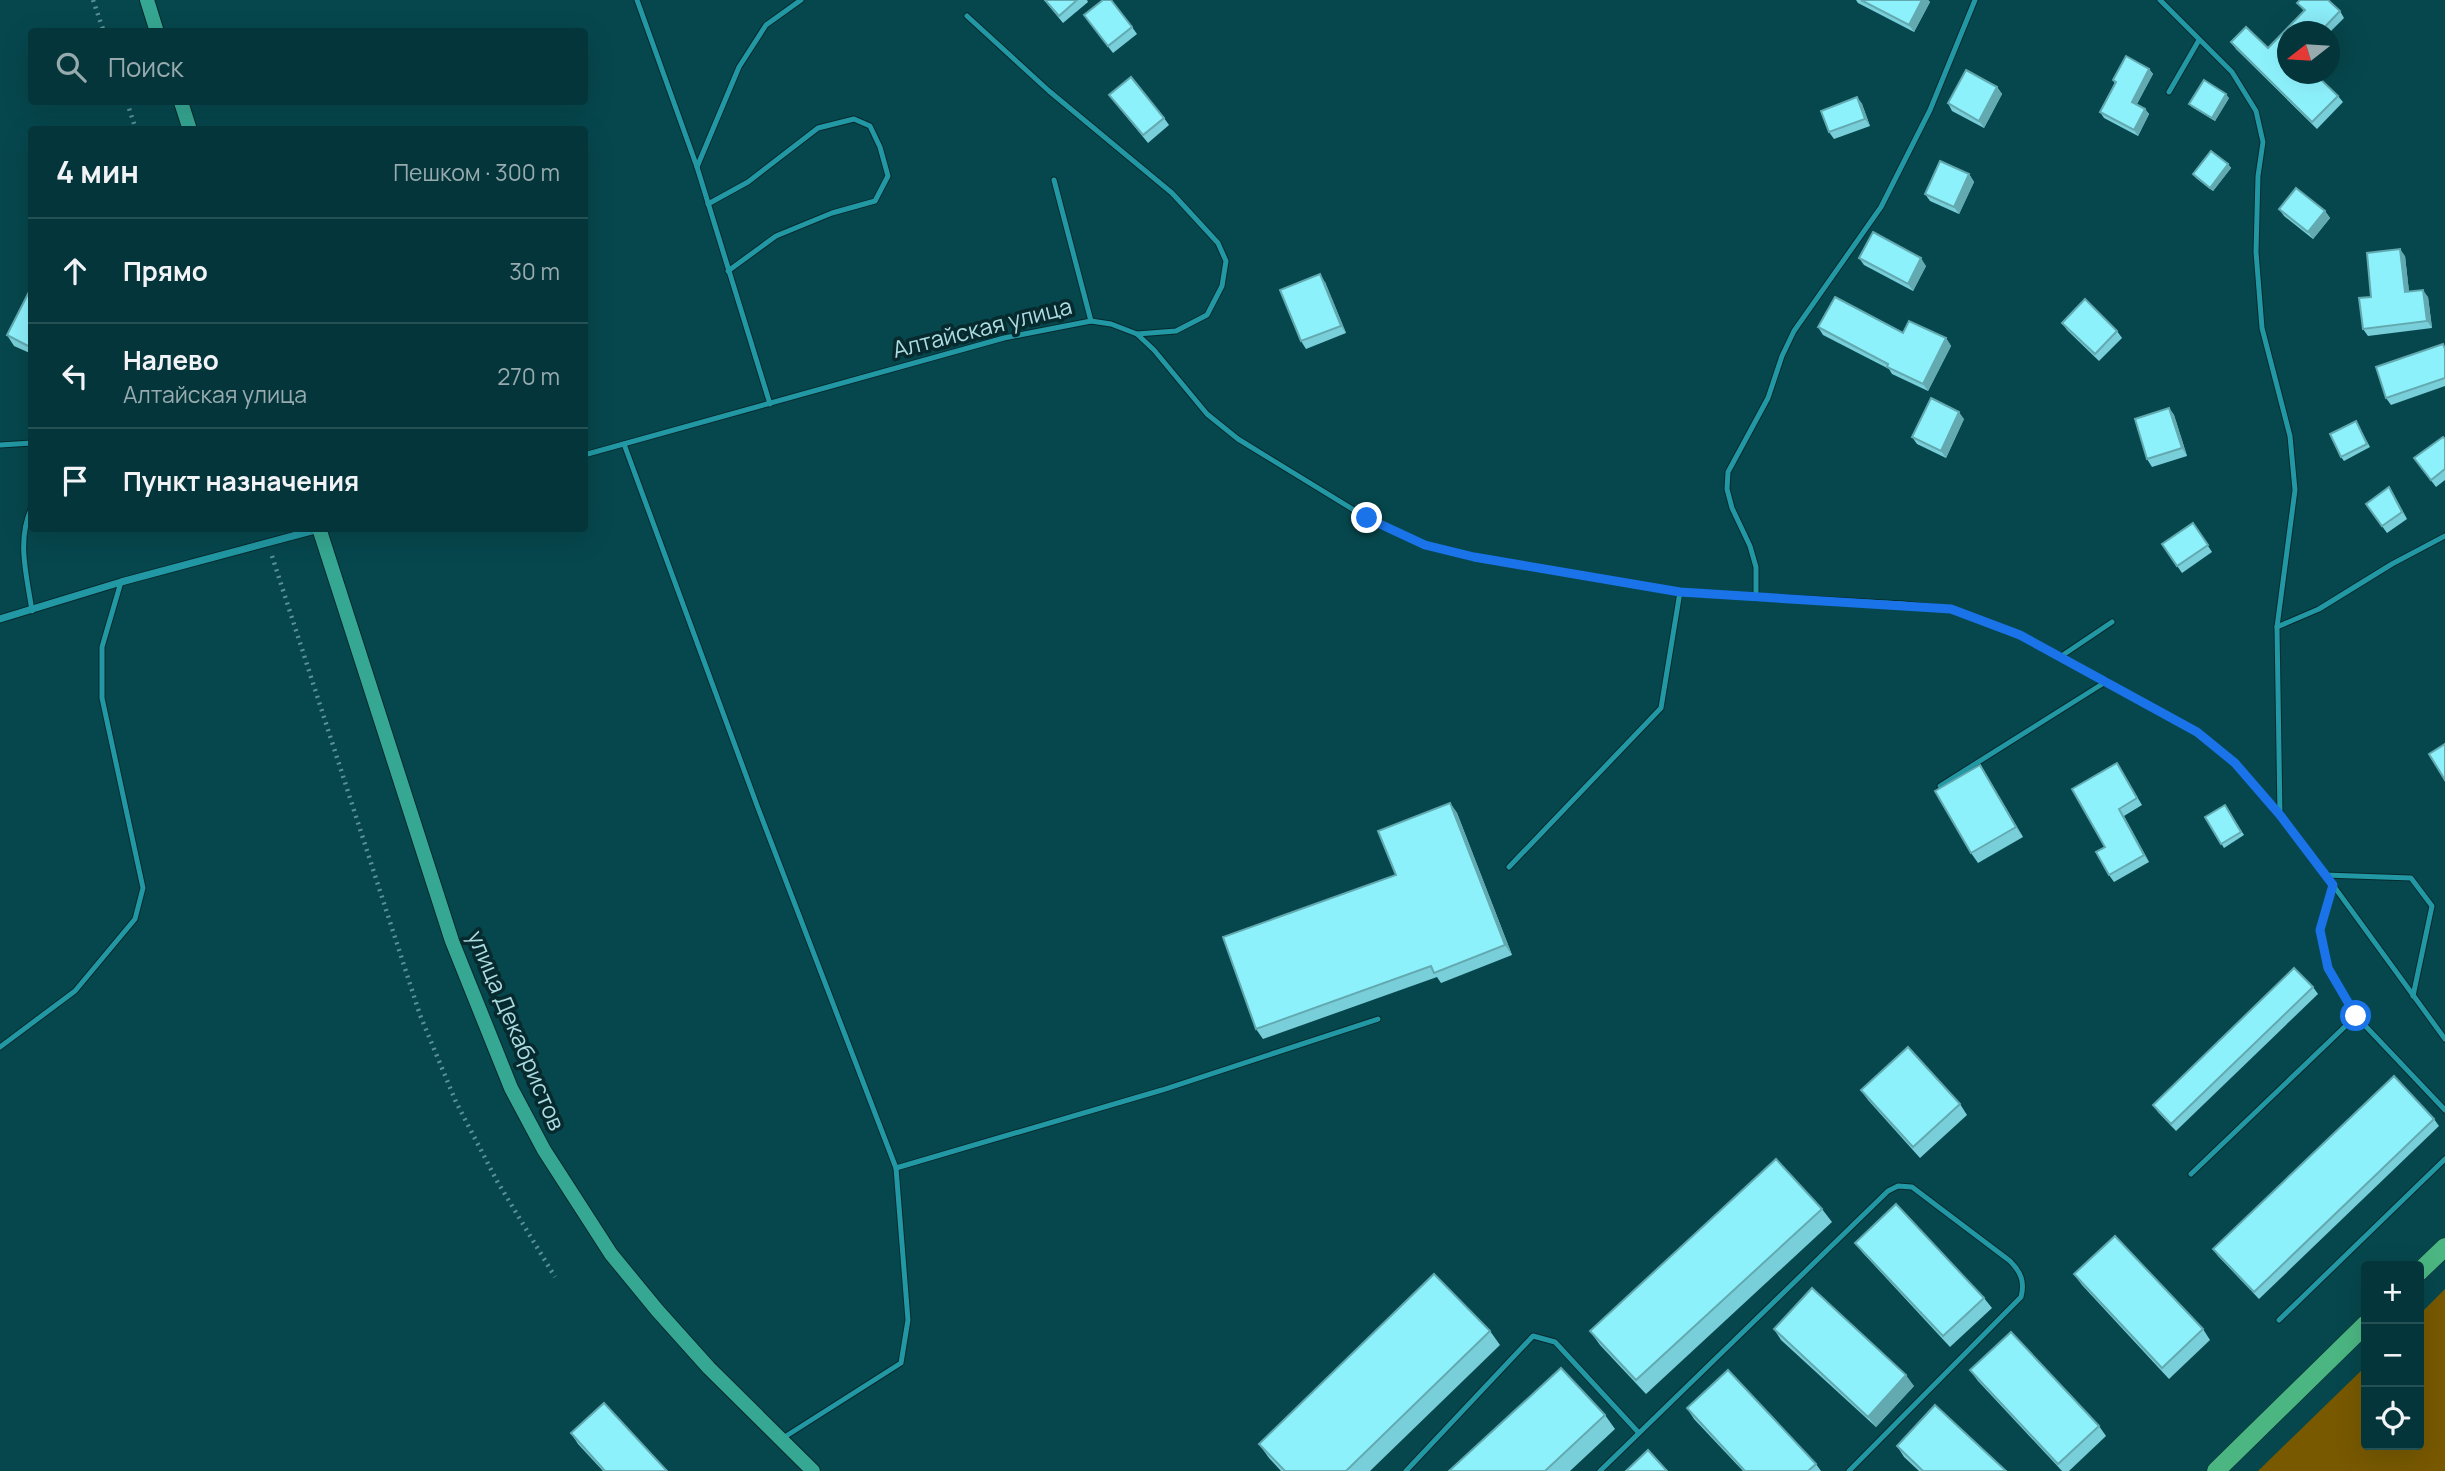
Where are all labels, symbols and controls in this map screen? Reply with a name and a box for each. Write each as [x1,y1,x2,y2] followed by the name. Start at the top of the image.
[2277,21,2340,84] north arrow
[28,28,588,105] search box
[52,48,90,86] icon: search
[108,49,183,85] text: Поиск
[56,151,139,192] text: 4 мин
[393,156,560,188] text: Пешком · 300 m
[56,252,94,290] icon: ahead
[123,253,208,289] text: Прямо
[509,255,560,287] text: 30 m
[889,289,1075,365] street label: Алтайская улица
[123,342,219,378] text: Налево
[56,357,94,395] icon: left
[497,360,560,392] text: 270 m
[123,378,307,410] text: Алтайская улица
[56,462,94,500] icon: arrive
[123,463,359,499] text: Пункт назначения
[1351,502,1382,533] route end
[460,925,574,1135] street label: улица Декабристов
[2340,1000,2371,1031] route start
[2361,1261,2424,1450] map controls
[2361,1261,2424,1324] button: +
[2361,1324,2424,1387] button: −
[2361,1387,2424,1450] button: locate

